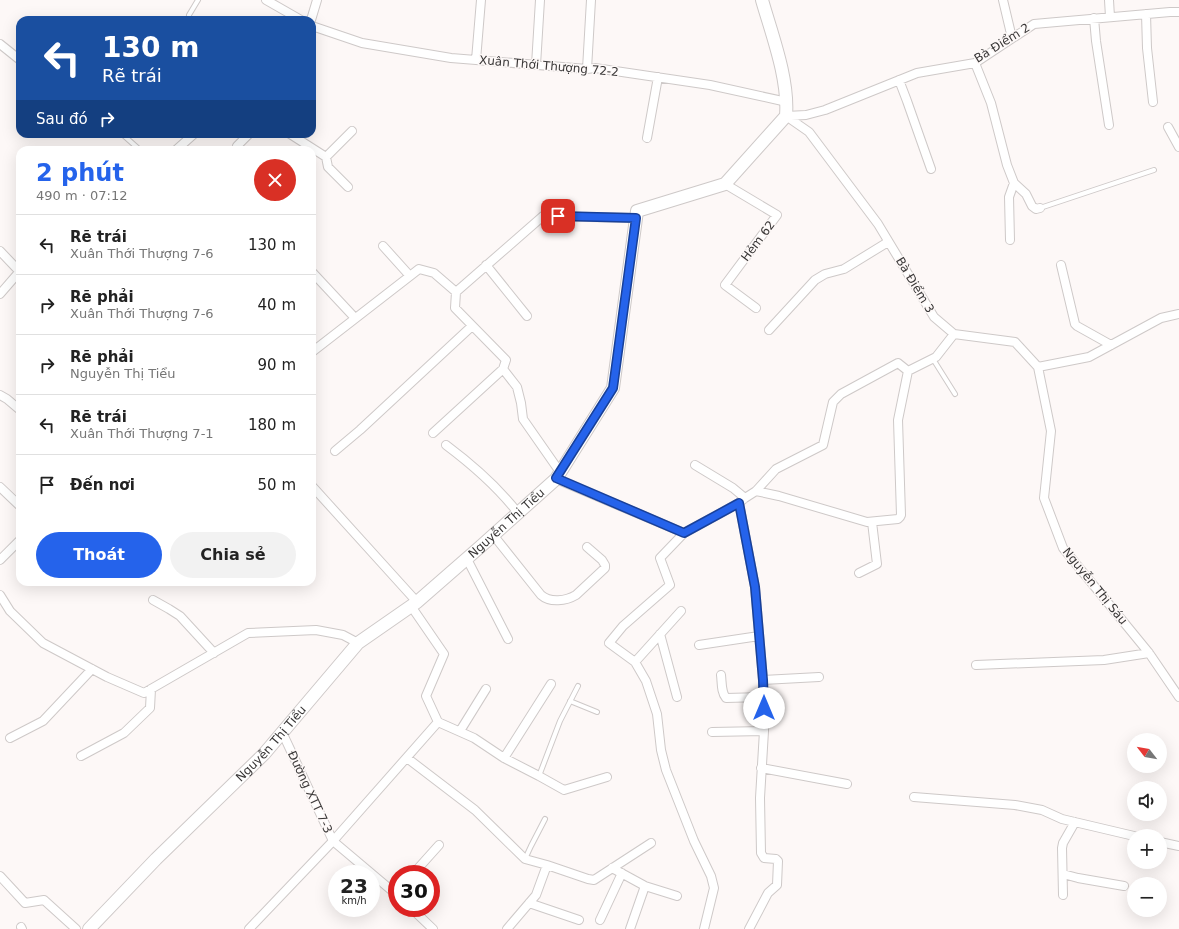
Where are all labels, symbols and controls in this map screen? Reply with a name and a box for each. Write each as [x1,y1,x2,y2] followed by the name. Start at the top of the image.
[972,20,1032,66] street label: Bà Điểm 2
[102,31,199,64] text: 130 m
[36,32,88,84] icon: left
[479,53,619,79] street label: Xuân Thới Thượng 72-2
[102,65,162,86] text: Rẽ trái
[96,108,118,130] icon: right
[36,110,88,128] text: Sau đó
[36,159,124,187] text: 2 phút
[254,159,296,201] button: close
[36,188,127,203] text: 490 m · 07:12
[541,199,575,233] pin
[547,205,569,227] icon: arrive
[738,218,778,264] street label: Hẻm 62
[70,228,127,246] text: Rẽ trái
[36,234,58,256] icon: left
[248,236,296,254] text: 130 m
[70,246,214,261] text: Xuân Thới Thượng 7-6
[893,255,937,315] street label: Bà Điểm 3
[70,288,134,306] text: Rẽ phải
[36,294,58,316] icon: right
[258,296,296,314] text: 40 m
[70,306,214,321] text: Xuân Thới Thượng 7-6
[70,348,134,366] text: Rẽ phải
[36,354,58,376] icon: right
[258,356,296,374] text: 90 m
[70,366,176,381] text: Nguyễn Thị Tiểu
[70,408,127,426] text: Rẽ trái
[36,414,58,436] icon: left
[248,416,296,434] text: 180 m
[70,426,214,441] text: Xuân Thới Thượng 7-1
[36,474,58,496] icon: arrive
[70,476,135,494] text: Đến nơi
[258,476,296,494] text: 50 m
[465,486,548,561] street label: Nguyễn Thị Tiểu
[36,532,162,578] button: Thoát
[170,532,296,578] button: Chia sẻ
[1060,545,1130,627] street label: Nguyễn Thị Sáu
[743,687,785,729] position arrow
[233,703,309,784] street label: Nguyễn Thị Tiểu
[1127,733,1167,773] north arrow
[1127,733,1167,917] map controls
[285,749,335,835] street label: Đường XTT 7-3
[1127,781,1167,821] button: sound
[1127,829,1167,869] button: +
[388,865,440,917] speed limit sign: 30
[340,874,368,898] text: 23
[1127,877,1167,917] button: −
[341,895,367,906] text: km/h

